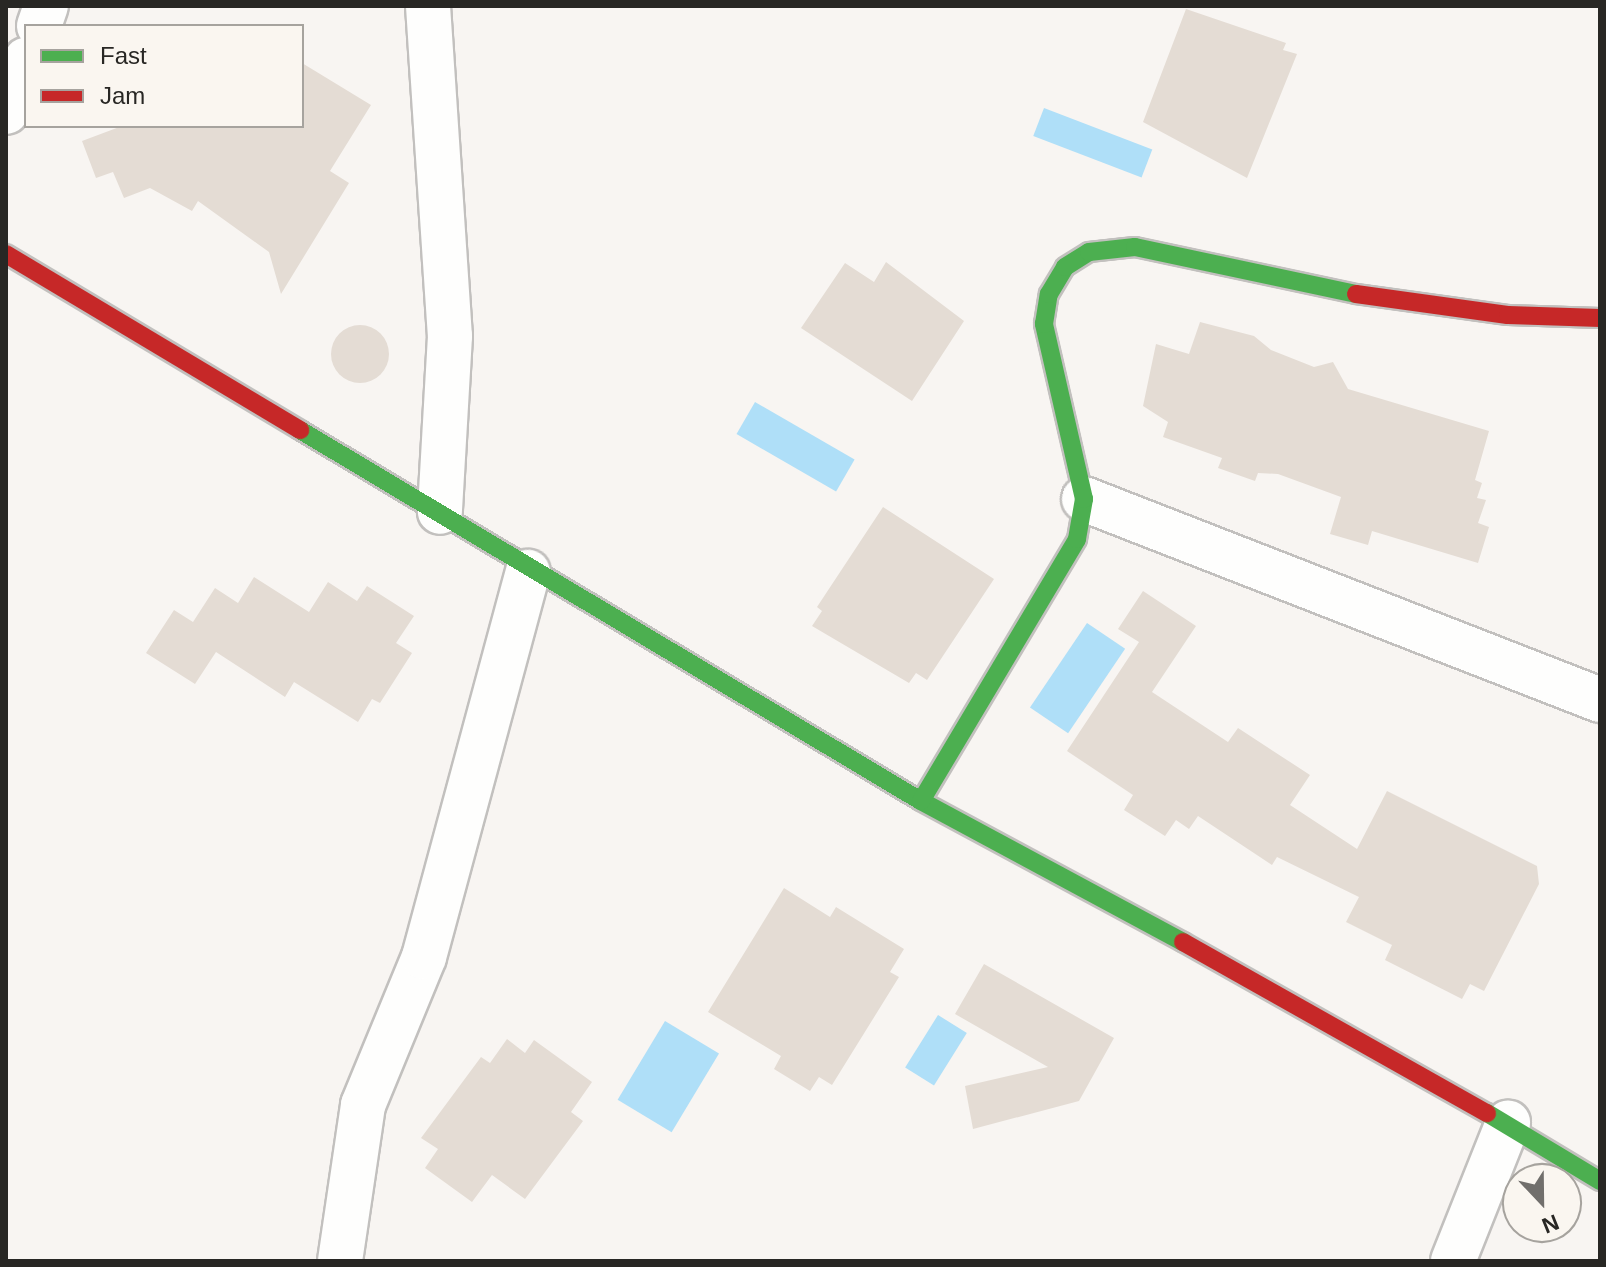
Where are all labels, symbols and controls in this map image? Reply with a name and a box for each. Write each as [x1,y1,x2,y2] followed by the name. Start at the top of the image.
[24,24,304,128] legend
[100,42,147,69] text: Fast
[100,82,145,109] text: Jam
[1502,1163,1582,1243] north arrow
[1538,1209,1562,1238] text: N

